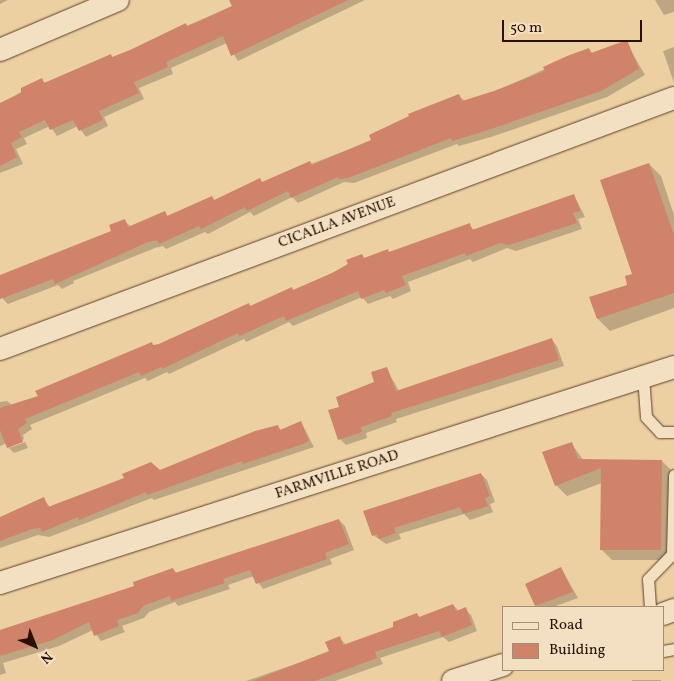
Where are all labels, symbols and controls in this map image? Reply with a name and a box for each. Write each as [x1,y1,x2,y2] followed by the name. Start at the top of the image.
[504,10,644,42] scale bar
[510,18,542,39] text: 50 m
[276,193,398,253] street label: CICALLA AVENUE
[273,447,401,503] street label: FARMVILLE ROAD
[502,606,664,671] legend
[549,615,583,636] text: Road
[10,621,60,671] north arrow
[549,640,605,661] text: Building
[36,647,56,668] text: N

